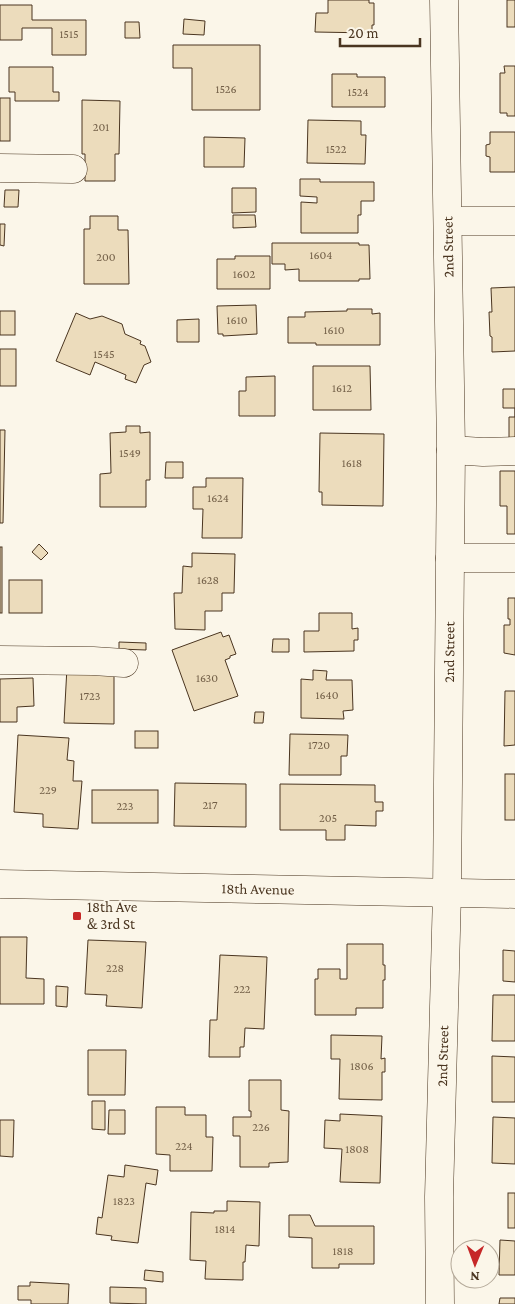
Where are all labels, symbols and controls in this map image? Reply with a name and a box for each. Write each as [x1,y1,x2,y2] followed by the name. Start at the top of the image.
[340,15,420,47] scale bar
[348,25,379,41] text: 20 m
[59,27,79,41] house number: 1515
[215,82,237,96] house number: 1526
[347,85,369,99] house number: 1524
[93,120,109,134] house number: 201
[326,142,347,156] house number: 1522
[439,215,457,278] street label: 2nd Street
[310,248,333,262] house number: 1604
[96,250,116,264] house number: 200
[233,267,256,281] house number: 1602
[227,313,248,327] house number: 1610
[324,323,345,337] house number: 1610
[93,347,115,361] house number: 1545
[332,381,352,395] house number: 1612
[119,446,141,460] house number: 1549
[342,456,362,470] house number: 1618
[207,491,229,505] house number: 1624
[197,573,219,587] house number: 1628
[441,620,457,683] street label: 2nd Street
[196,671,218,685] house number: 1630
[316,688,339,702] house number: 1640
[80,689,101,703] house number: 1723
[308,738,330,752] house number: 1720
[39,783,57,797] house number: 229
[202,798,218,812] house number: 217
[116,799,134,813] house number: 223
[319,811,337,825] house number: 205
[221,880,295,898] street label: 18th Avenue
[87,899,138,932] place label: 18th Ave & 3rd St
[71,910,83,922] marker: 18th Ave & 3rd St
[106,961,124,975] house number: 228
[233,982,251,996] house number: 222
[434,1024,452,1087] street label: 2nd Street
[350,1059,374,1073] house number: 1806
[252,1120,270,1134] house number: 226
[175,1139,193,1153] house number: 224
[345,1142,369,1156] house number: 1808
[113,1194,135,1208] house number: 1823
[215,1222,235,1236] house number: 1814
[450,1239,500,1289] north arrow
[333,1244,353,1258] house number: 1818
[469,1269,480,1285] text: N

